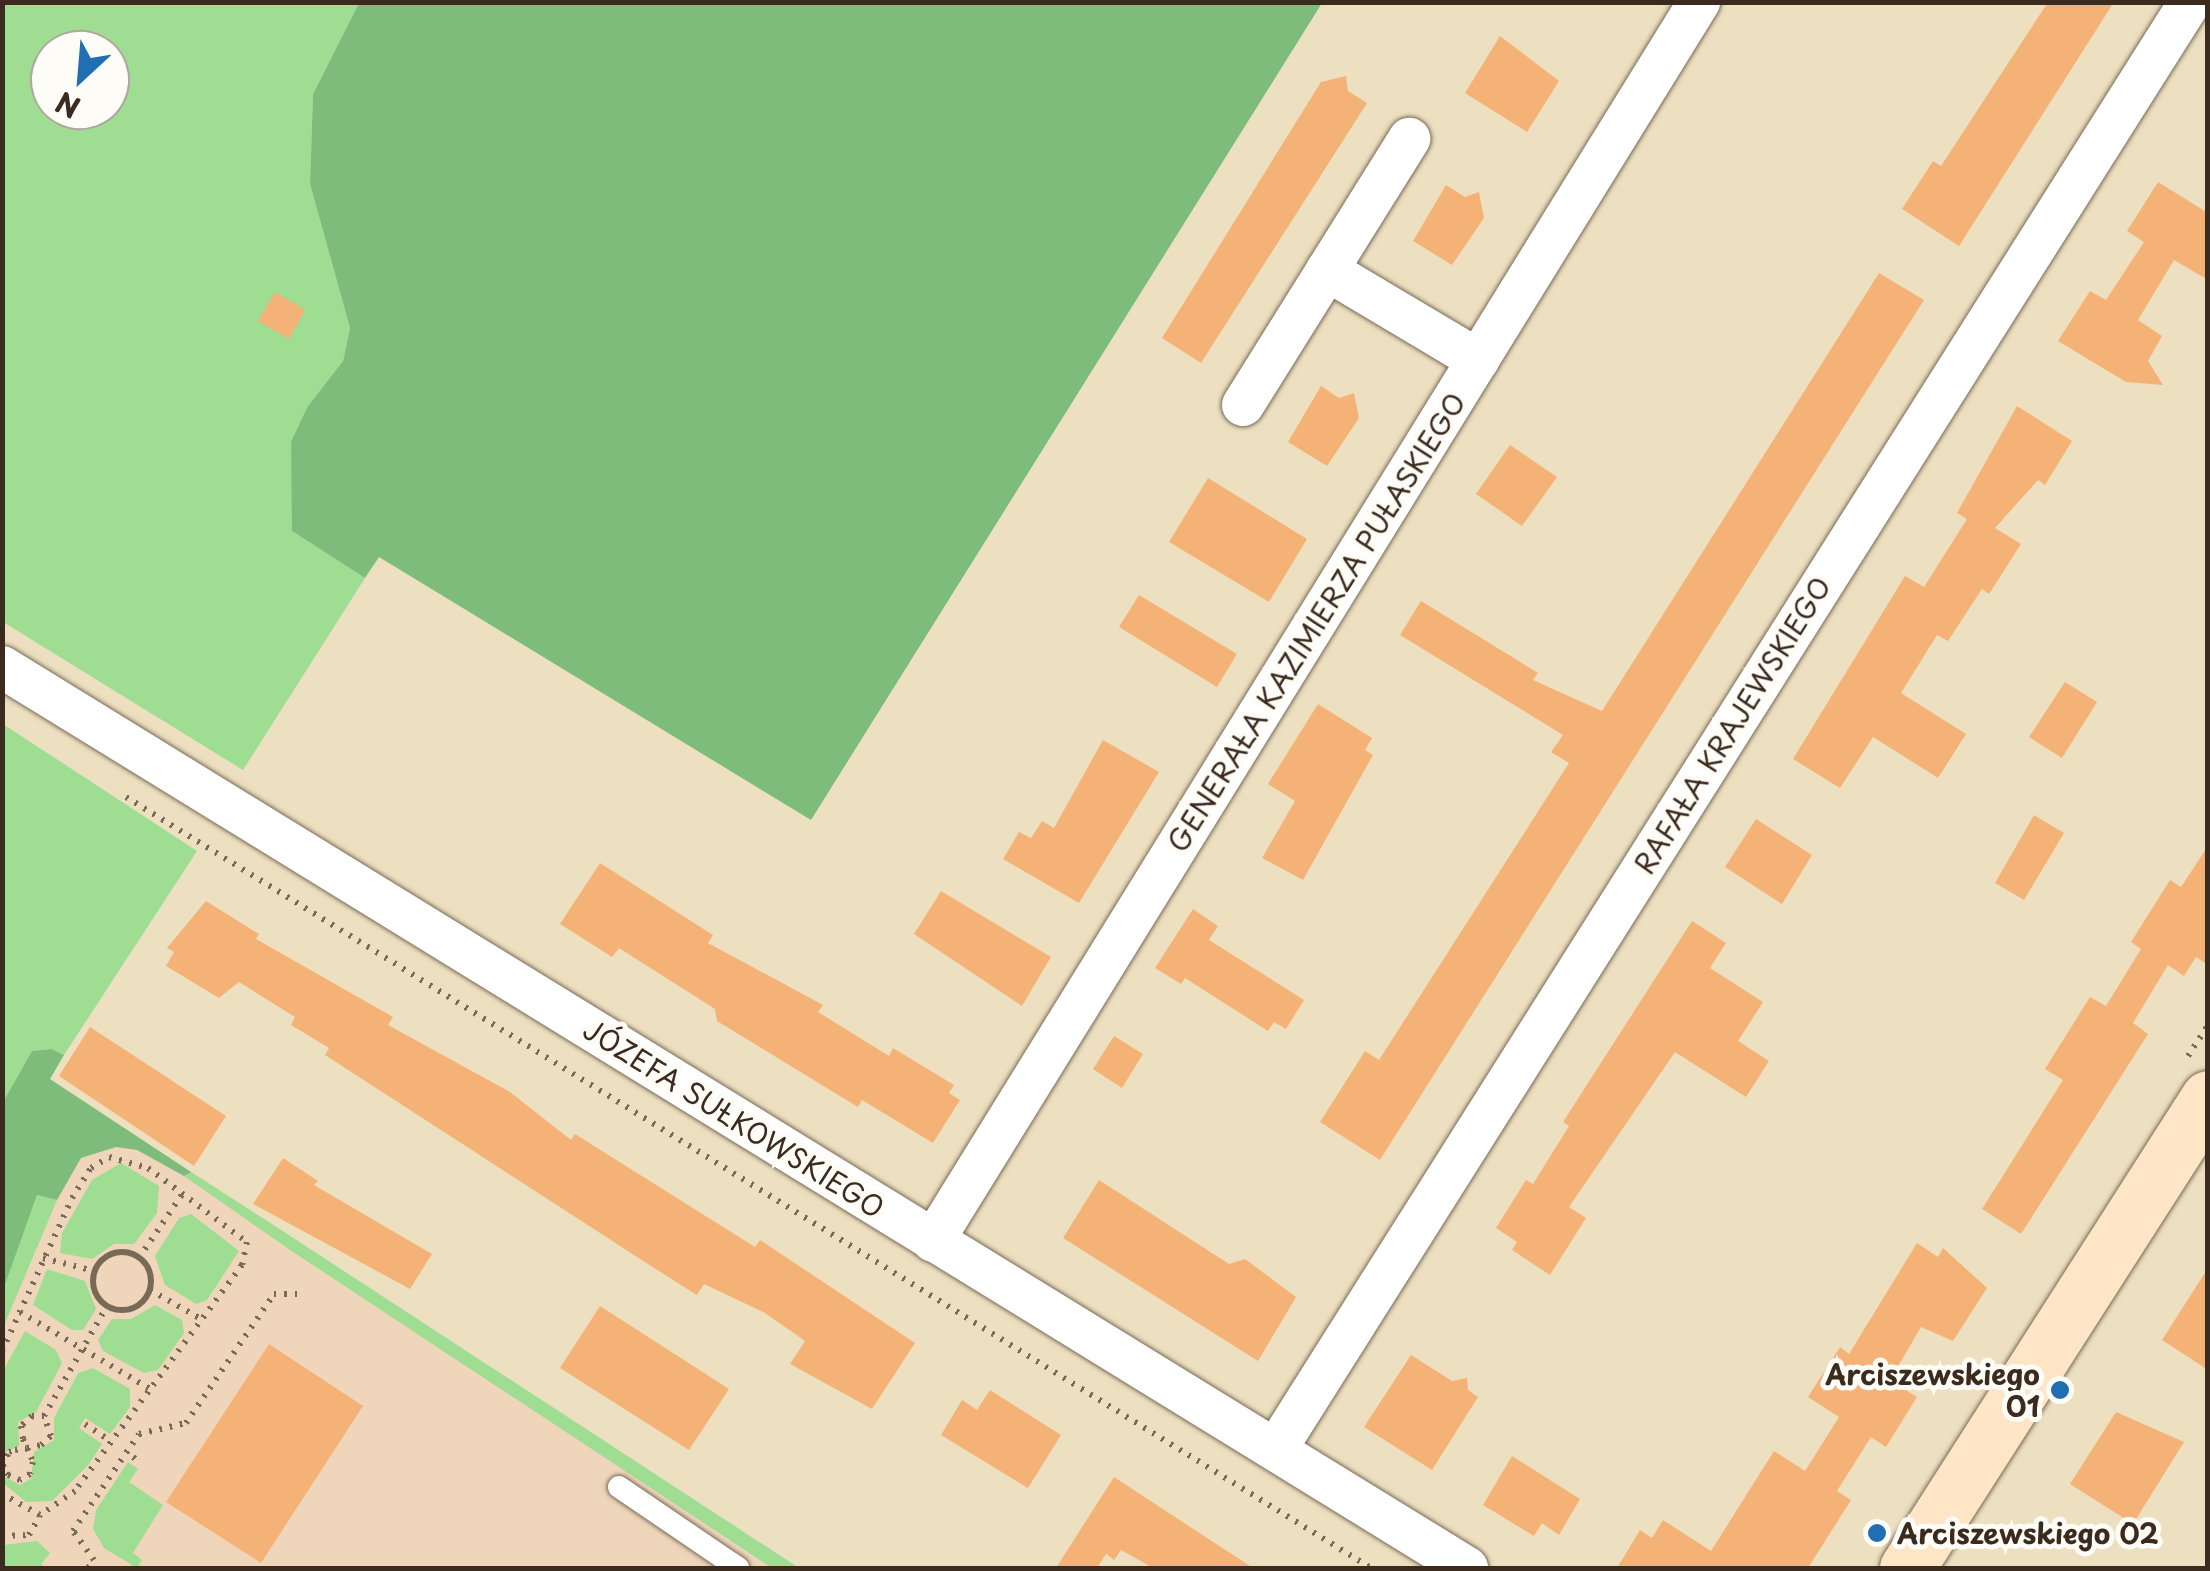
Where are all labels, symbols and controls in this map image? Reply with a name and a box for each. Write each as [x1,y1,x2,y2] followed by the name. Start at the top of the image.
[30,30,130,130] north arrow
[48,81,87,130] text: N
[1160,386,1472,858] street label: GENERAŁA KAZIMIERZA PUŁASKIEGO
[1626,570,1838,880] street label: RAFAŁA KRAJEWSKIEGO
[577,1011,891,1225] street label: JÓZEFA SUŁKOWSKIEGO
[1825,1357,2040,1423] place label: Arciszewskiego 01
[2049,1379,2071,1401] marker: Arciszewskiego 01
[1897,1516,2160,1550] place label: Arciszewskiego 02
[1866,1522,1888,1544] marker: Arciszewskiego 02

